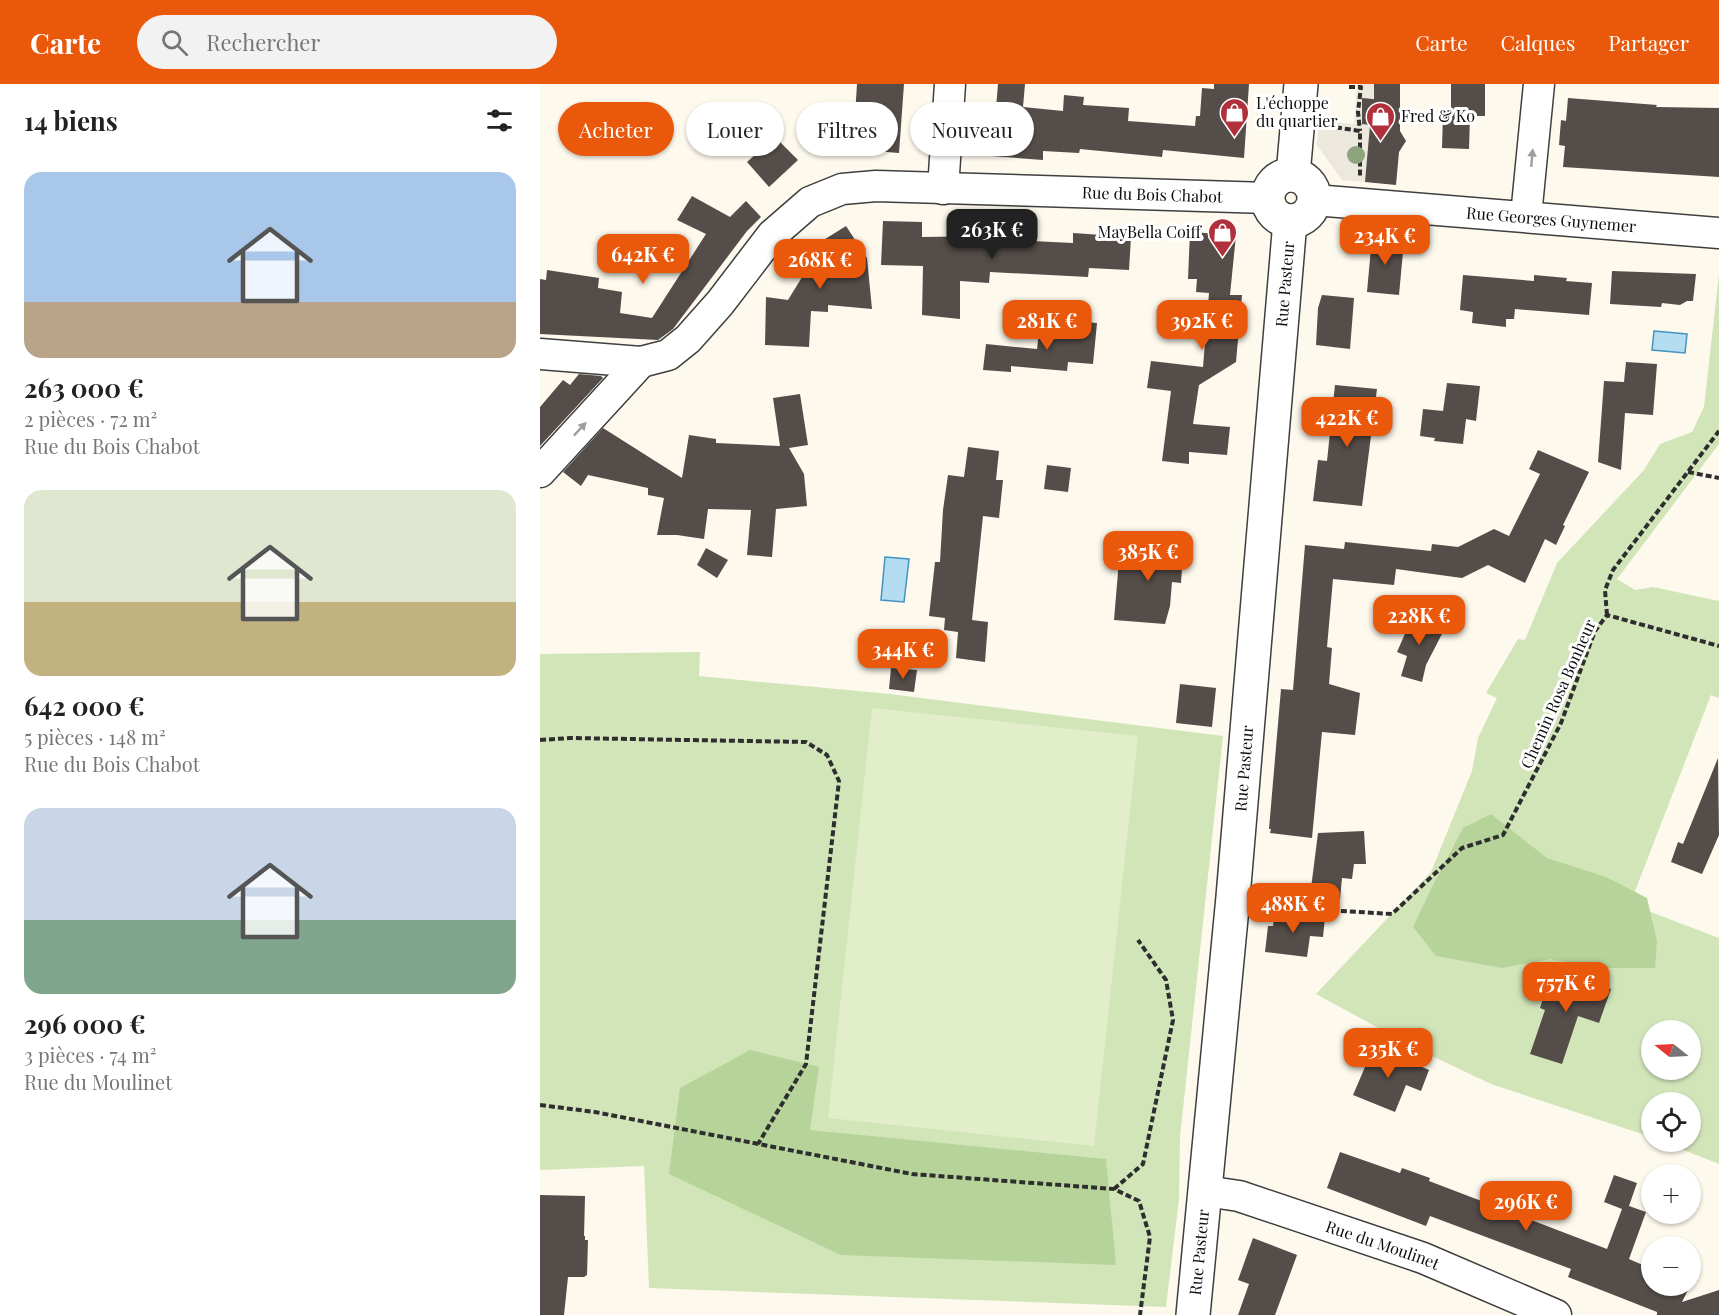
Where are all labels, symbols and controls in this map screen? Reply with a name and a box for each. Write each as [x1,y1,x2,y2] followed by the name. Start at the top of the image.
[137,15,557,69] search box
[30,24,101,61] text: Carte
[158,26,191,59] icon: search
[206,27,320,57] text: Rechercher
[1415,28,1468,56] text: Carte
[1501,28,1575,56] text: Calques
[1608,28,1689,56] text: Partager
[1256,92,1338,131] place label: L'échoppe du quartier
[1219,96,1251,138] shop icon: L'échoppe du quartier
[1364,100,1396,142] shop icon: Fred & Ko
[558,102,674,156] chip: Acheter
[686,102,784,156] chip: Louer
[796,102,898,156] chip: Filtres
[910,102,1034,156] chip: Nouveau
[24,103,118,138] text: 14 biens
[483,104,516,137] icon: filters
[1401,105,1475,126] place label: Fred & Ko
[1527,148,1537,167] one-way arrow
[1082,181,1223,207] street label: Rue du Bois Chabot
[1466,201,1637,236] street label: Rue Georges Guynemer
[943,209,1041,260] pin: 263K €
[216,211,324,319] icon: home
[961,215,1023,242] text: 263K €
[1336,215,1434,266] pin: 234K €
[1206,216,1238,258] shop icon: MayBella Coiff
[1098,221,1203,242] place label: MayBella Coiff
[1354,221,1416,248] text: 234K €
[594,234,692,285] pin: 642K €
[771,239,869,290] pin: 268K €
[611,240,675,267] text: 642K €
[1270,240,1298,328] street label: Rue Pasteur
[788,245,852,272] text: 268K €
[998,300,1096,351] pin: 281K €
[1153,300,1251,351] pin: 392K €
[1017,306,1077,333] text: 281K €
[1171,306,1233,333] text: 392K €
[24,370,144,405] text: 263 000 €
[1298,397,1396,448] pin: 422K €
[1315,403,1379,430] text: 422K €
[24,405,157,432] text: 2 pièces · 72 m²
[572,422,586,436] one-way arrow
[24,432,200,459] text: Rue du Bois Chabot
[216,529,324,637] icon: home
[1099,531,1197,582] pin: 385K €
[1117,537,1179,564] text: 385K €
[1370,595,1468,646] pin: 228K €
[1387,601,1451,628] text: 228K €
[1515,616,1600,772] street label: Chemin Rosa Bonheur
[854,629,952,680] pin: 344K €
[872,635,934,662] text: 344K €
[24,688,145,723] text: 642 000 €
[24,723,166,750] text: 5 pièces · 148 m²
[1229,724,1257,812] street label: Rue Pasteur
[24,750,200,777] text: Rue du Bois Chabot
[216,847,324,955] icon: home
[1244,883,1342,934] pin: 488K €
[1261,889,1325,916] text: 488K €
[1517,962,1615,1013] pin: 757K €
[1537,968,1595,995] text: 757K €
[24,1006,146,1041] text: 296 000 €
[1641,1020,1701,1080] north arrow
[1641,1020,1701,1296] map controls
[1339,1028,1437,1079] pin: 235K €
[1358,1034,1418,1061] text: 235K €
[24,1041,156,1068] text: 3 pièces · 74 m²
[24,1068,172,1095] text: Rue du Moulinet
[1641,1092,1701,1152] button: locate
[1641,1164,1701,1224] button: +
[1477,1181,1575,1232] pin: 296K €
[1494,1187,1558,1214] text: 296K €
[1184,1208,1213,1296] street label: Rue Pasteur
[1323,1215,1443,1274] street label: Rue du Moulinet
[1641,1236,1701,1296] button: −

